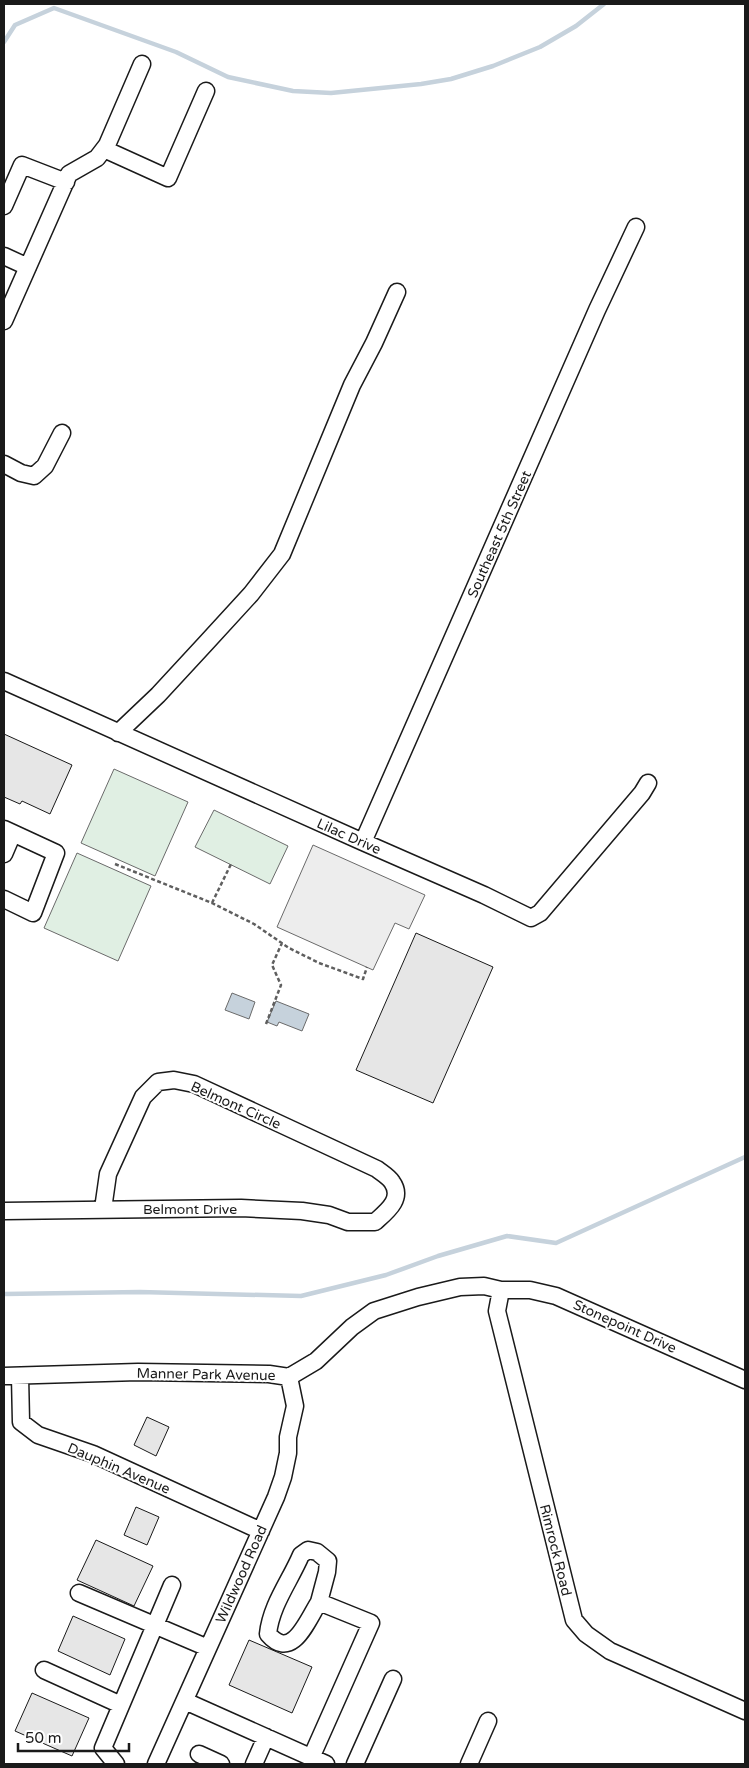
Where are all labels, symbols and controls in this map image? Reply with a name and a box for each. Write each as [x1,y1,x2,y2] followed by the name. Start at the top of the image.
[464,467,535,600] street label: Southeast 5th Street
[314,815,384,858] street label: Lilac Drive
[188,1078,284,1133] street label: Belmont Circle
[143,1201,237,1218] street label: Belmont Drive
[571,1296,679,1357] street label: Stonepoint Drive
[136,1365,276,1384] street label: Manner Park Avenue
[65,1439,173,1498] street label: Dauphin Avenue
[536,1503,575,1598] street label: Rimrock Road
[212,1523,271,1626] street label: Wildwood Road
[18,1720,129,1752] scale bar
[25,1729,62,1747] text: 50 m

